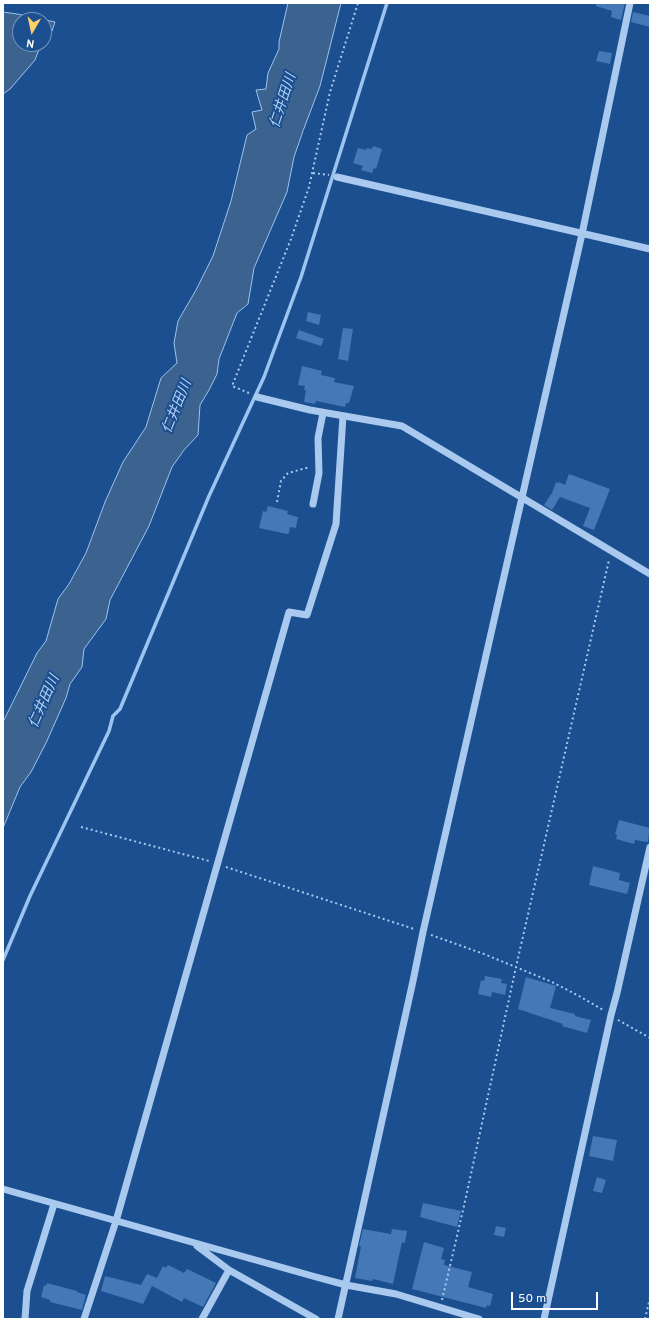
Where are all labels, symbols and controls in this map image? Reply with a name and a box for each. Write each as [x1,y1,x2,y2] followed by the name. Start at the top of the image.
[12,12,52,52] north arrow
[25,35,35,50] text: N
[267,72,301,130] water label: 仁井田川
[160,378,196,436] water label: 仁井田川
[26,673,64,731] water label: 仁井田川
[513,1284,600,1310] scale bar
[518,1291,546,1307] text: 50 m

